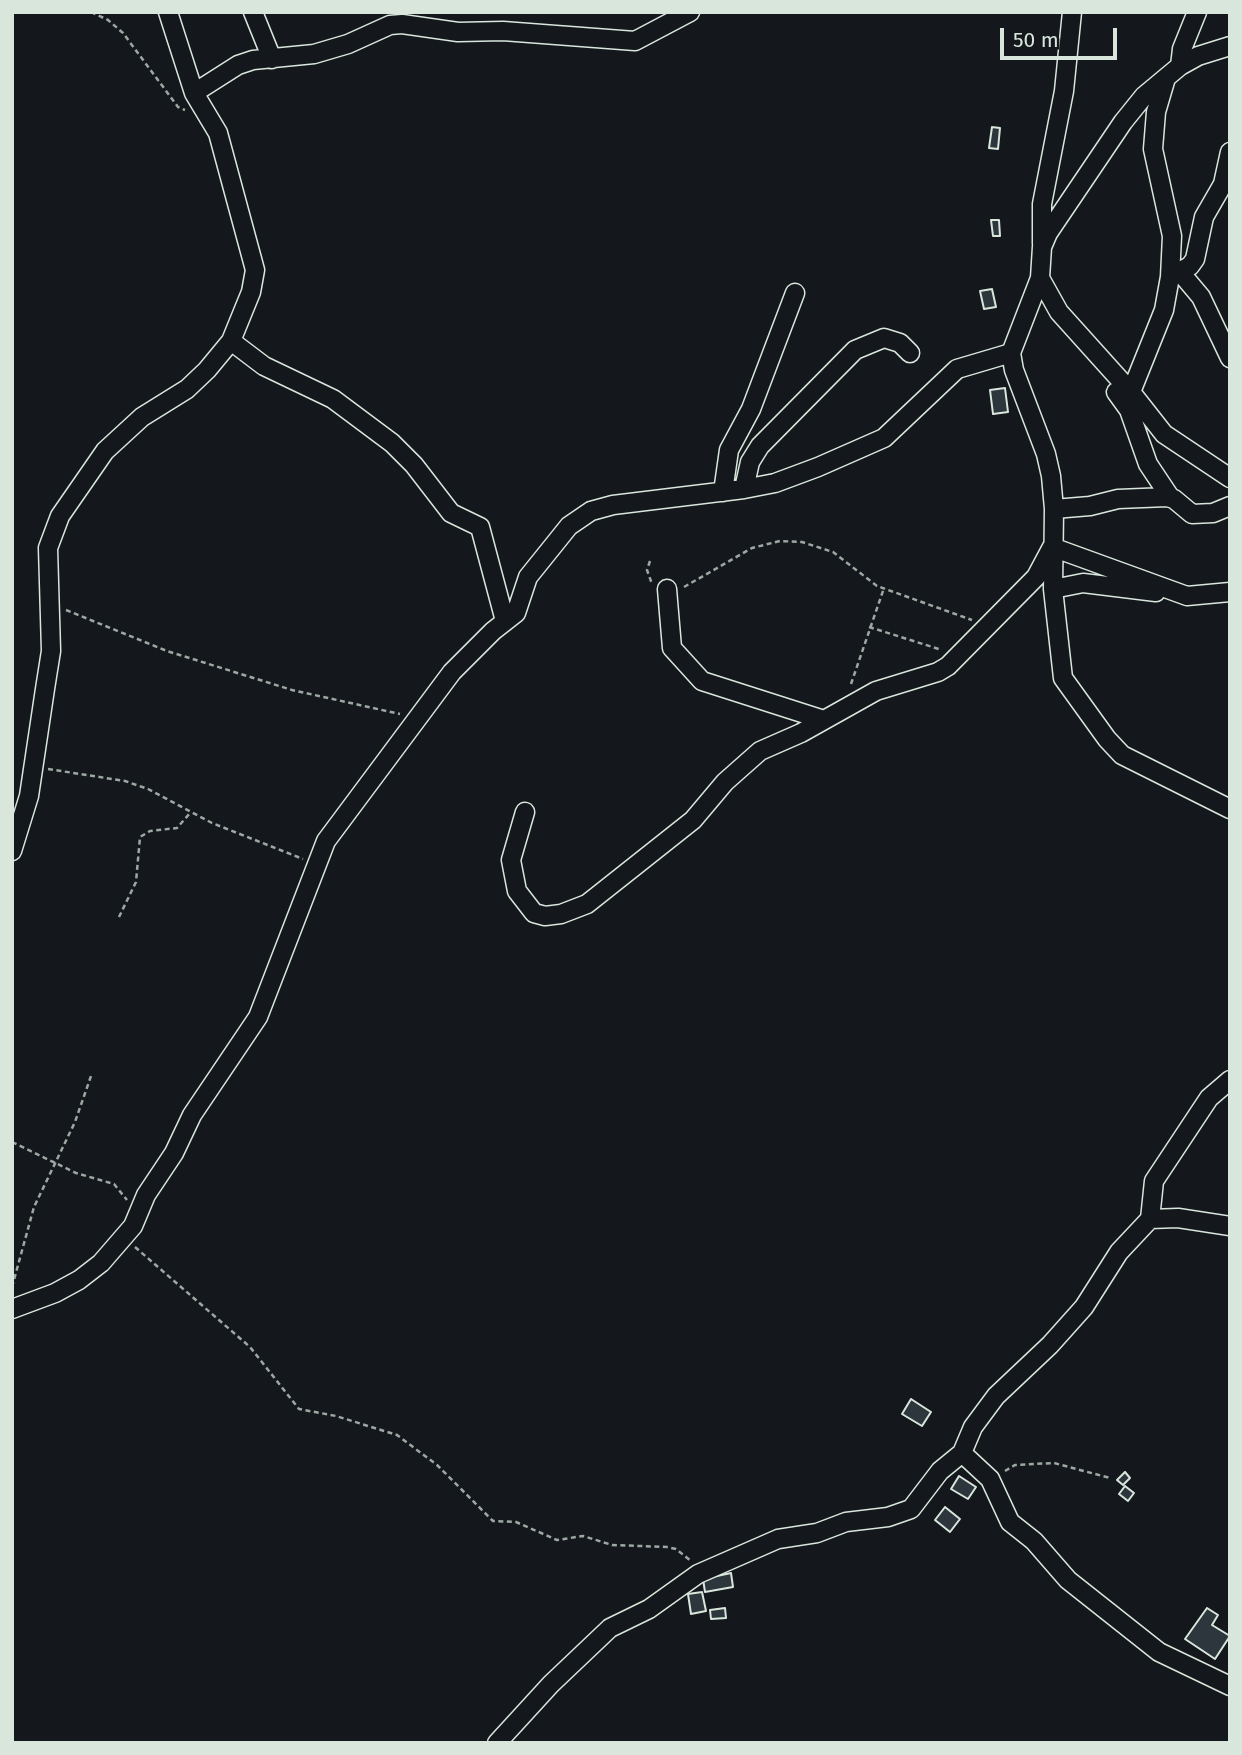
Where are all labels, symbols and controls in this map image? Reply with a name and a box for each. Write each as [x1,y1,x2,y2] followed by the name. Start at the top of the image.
[1004,14,1121,58] scale bar
[1013,27,1059,53] text: 50 m

